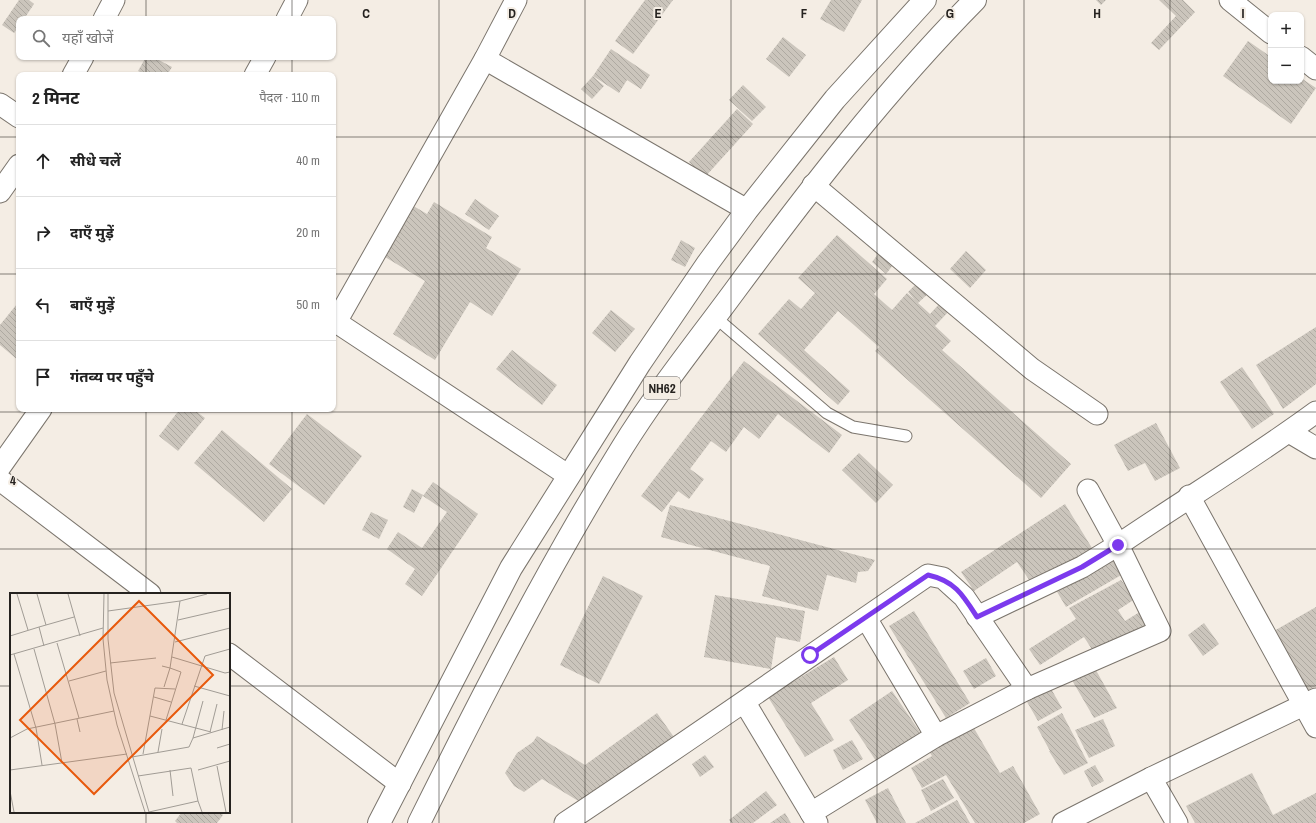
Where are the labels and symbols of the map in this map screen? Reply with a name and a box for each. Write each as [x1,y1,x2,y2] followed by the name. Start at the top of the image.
[362,5,370,22] text: C
[508,5,516,22] text: D
[654,5,662,22] text: E
[801,5,808,22] text: F
[946,5,954,22] text: G
[1093,5,1101,22] text: H
[1242,5,1245,22] text: I
[644,377,680,399] road number: NH62
[10,472,16,489] text: 4
[1109,536,1127,554] route end
[10,593,230,813] inset map
[801,646,819,664] route start

